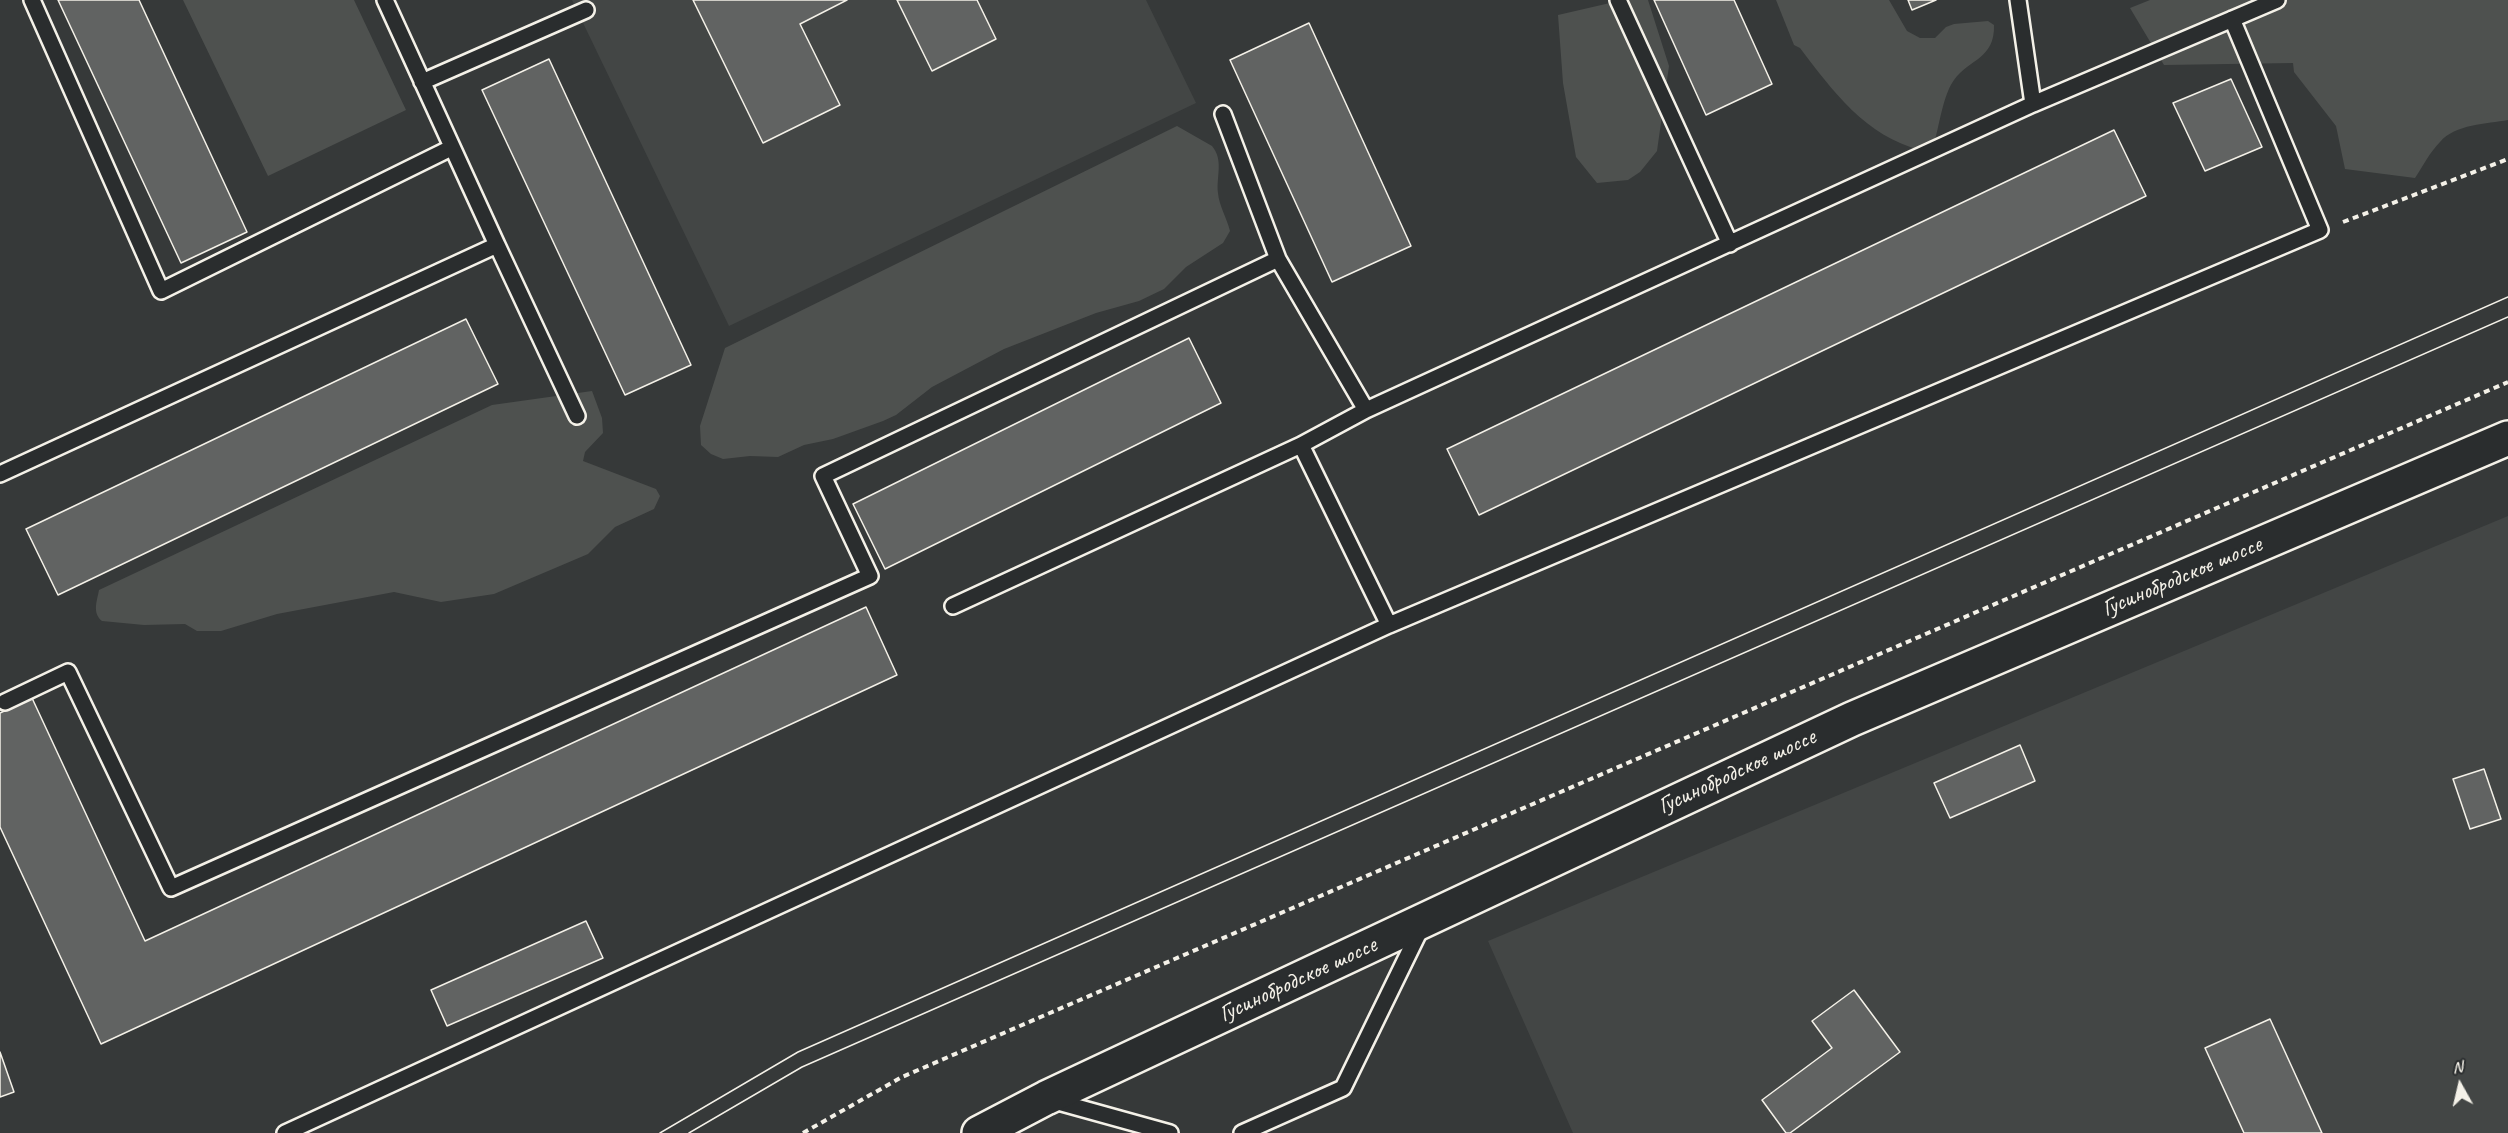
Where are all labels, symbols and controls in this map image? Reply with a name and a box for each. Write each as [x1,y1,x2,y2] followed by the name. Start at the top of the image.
[2098,530,2266,624] street label: Гусинобродское шоссе
[1654,723,1820,821] street label: Гусинобродское шоссе
[1215,931,1381,1029] street label: Гусинобродское шоссе
[2430,1055,2490,1115] north arrow
[2451,1057,2464,1078] text: N

